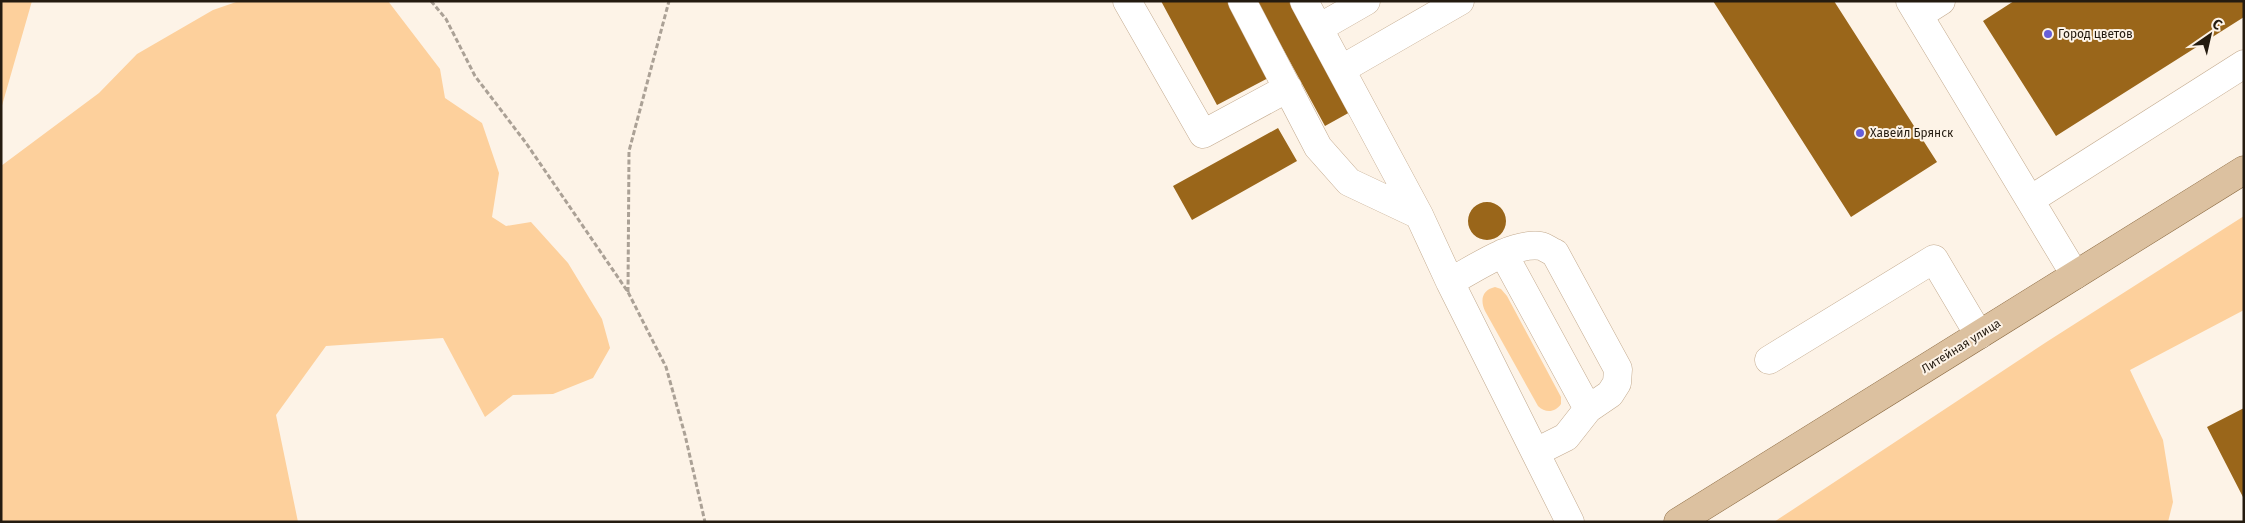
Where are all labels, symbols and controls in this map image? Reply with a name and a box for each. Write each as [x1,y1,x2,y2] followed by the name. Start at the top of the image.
[2185,10,2235,60] north arrow
[2209,15,2225,34] text: С
[2058,27,2133,41] place label: Город цветов
[2042,28,2054,40] marker: Город цветов
[1870,126,1954,140] place label: Хавейл Брянск
[1854,127,1866,139] marker: Хавейл Брянск
[1919,316,2003,376] street label: Литейная улица

